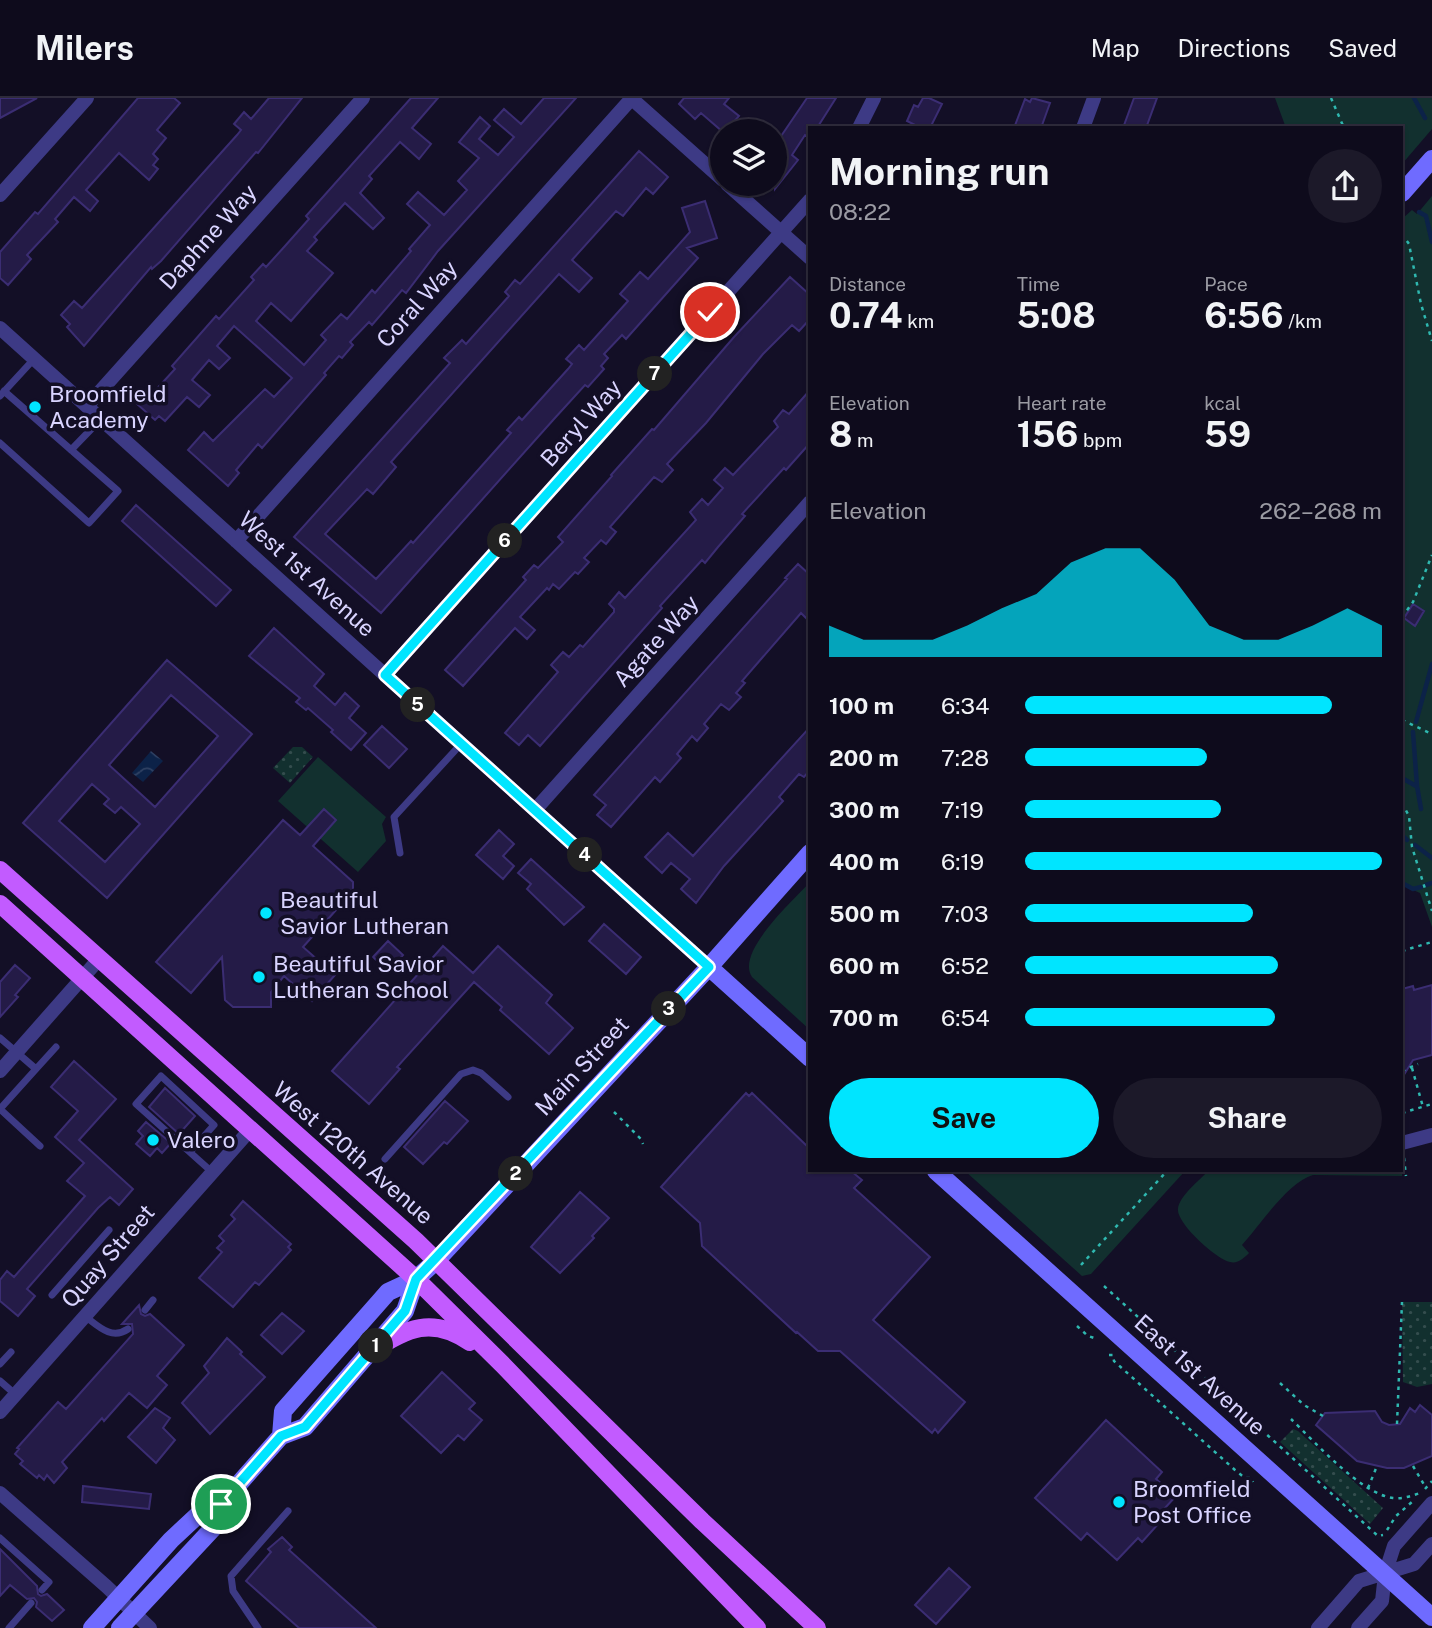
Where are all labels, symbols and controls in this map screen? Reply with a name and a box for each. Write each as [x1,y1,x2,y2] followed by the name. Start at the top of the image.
[35,29,134,67] text: Milers
[1091,34,1140,62] text: Map
[1178,34,1290,62] text: Directions
[1328,34,1397,62] text: Saved
[710,119,787,196] map controls
[710,119,787,196] button: layers
[829,149,1050,194] text: Morning run
[1308,149,1382,223] button: share
[153,178,262,295] street label: Daphne Way
[829,198,891,225] text: 08:22
[371,255,463,353] street label: Coral Way
[829,273,906,295] text: Distance
[1017,273,1060,295] text: Time
[1204,273,1248,295] text: Pace
[680,282,740,342] pin
[691,293,729,331] icon: check
[829,295,903,336] text: 0.74
[1017,295,1096,336] text: 5:08
[1204,295,1284,336] text: 6:56
[903,310,934,332] text: km
[1284,310,1322,332] text: /km
[638,356,672,392] pin: 7
[649,362,660,384] text: 7
[535,374,627,472] street label: Beryl Way
[49,380,167,433] place label: Broomfield Academy
[829,392,910,414] text: Elevation
[1017,392,1106,414] text: Heart rate
[1204,392,1241,414] text: kcal
[27,399,43,415] marker: Broomfield Academy
[829,414,853,455] text: 8
[1017,414,1078,455] text: 156
[1204,414,1251,455] text: 59
[853,429,874,451] text: m
[1078,429,1122,451] text: bpm
[829,497,927,524] text: Elevation
[1259,497,1382,524] text: 262–268 m
[234,505,381,642] street label: West 1st Avenue
[488,524,522,558] pin: 6
[498,529,511,551] text: 6
[607,589,704,692] street label: Agate Way
[400,688,436,722] pin: 5
[829,692,894,719] text: 100 m
[941,692,989,719] text: 6:34
[411,693,424,715] text: 5
[829,744,899,771] text: 200 m
[941,744,989,771] text: 7:28
[829,796,900,823] text: 300 m
[941,796,984,823] text: 7:19
[568,838,602,872] pin: 4
[578,843,591,865] text: 4
[829,848,899,875] text: 400 m
[941,848,984,875] text: 6:19
[280,886,449,939] place label: Beautiful Savior Lutheran
[829,900,900,927] text: 500 m
[941,900,988,927] text: 7:03
[258,905,274,921] marker: Beautiful Savior Lutheran
[273,950,449,1003] place label: Beautiful Savior Lutheran School
[829,952,899,979] text: 600 m
[941,952,989,979] text: 6:52
[251,969,267,985] marker: Beautiful Savior Lutheran School
[652,992,686,1026] pin: 3
[662,997,675,1019] text: 3
[829,1004,899,1031] text: 700 m
[941,1004,990,1031] text: 6:54
[529,1011,634,1121] street label: Main Street
[268,1076,439,1230] street label: West 120th Avenue
[829,1078,1099,1158] button: Save
[1113,1078,1382,1158] button: Share
[167,1126,235,1153] place label: Valero
[145,1132,161,1148] marker: Valero
[498,1156,534,1192] pin: 2
[509,1162,522,1184] text: 2
[55,1199,160,1313] street label: Quay Street
[1129,1309,1271,1441] street label: East 1st Avenue
[358,1328,394,1364] pin: 1
[371,1334,380,1356] text: 1
[191,1474,251,1534] pin
[1133,1475,1252,1528] place label: Broomfield Post Office
[202,1485,240,1523] icon: arrive
[1111,1494,1127,1510] marker: Broomfield Post Office

